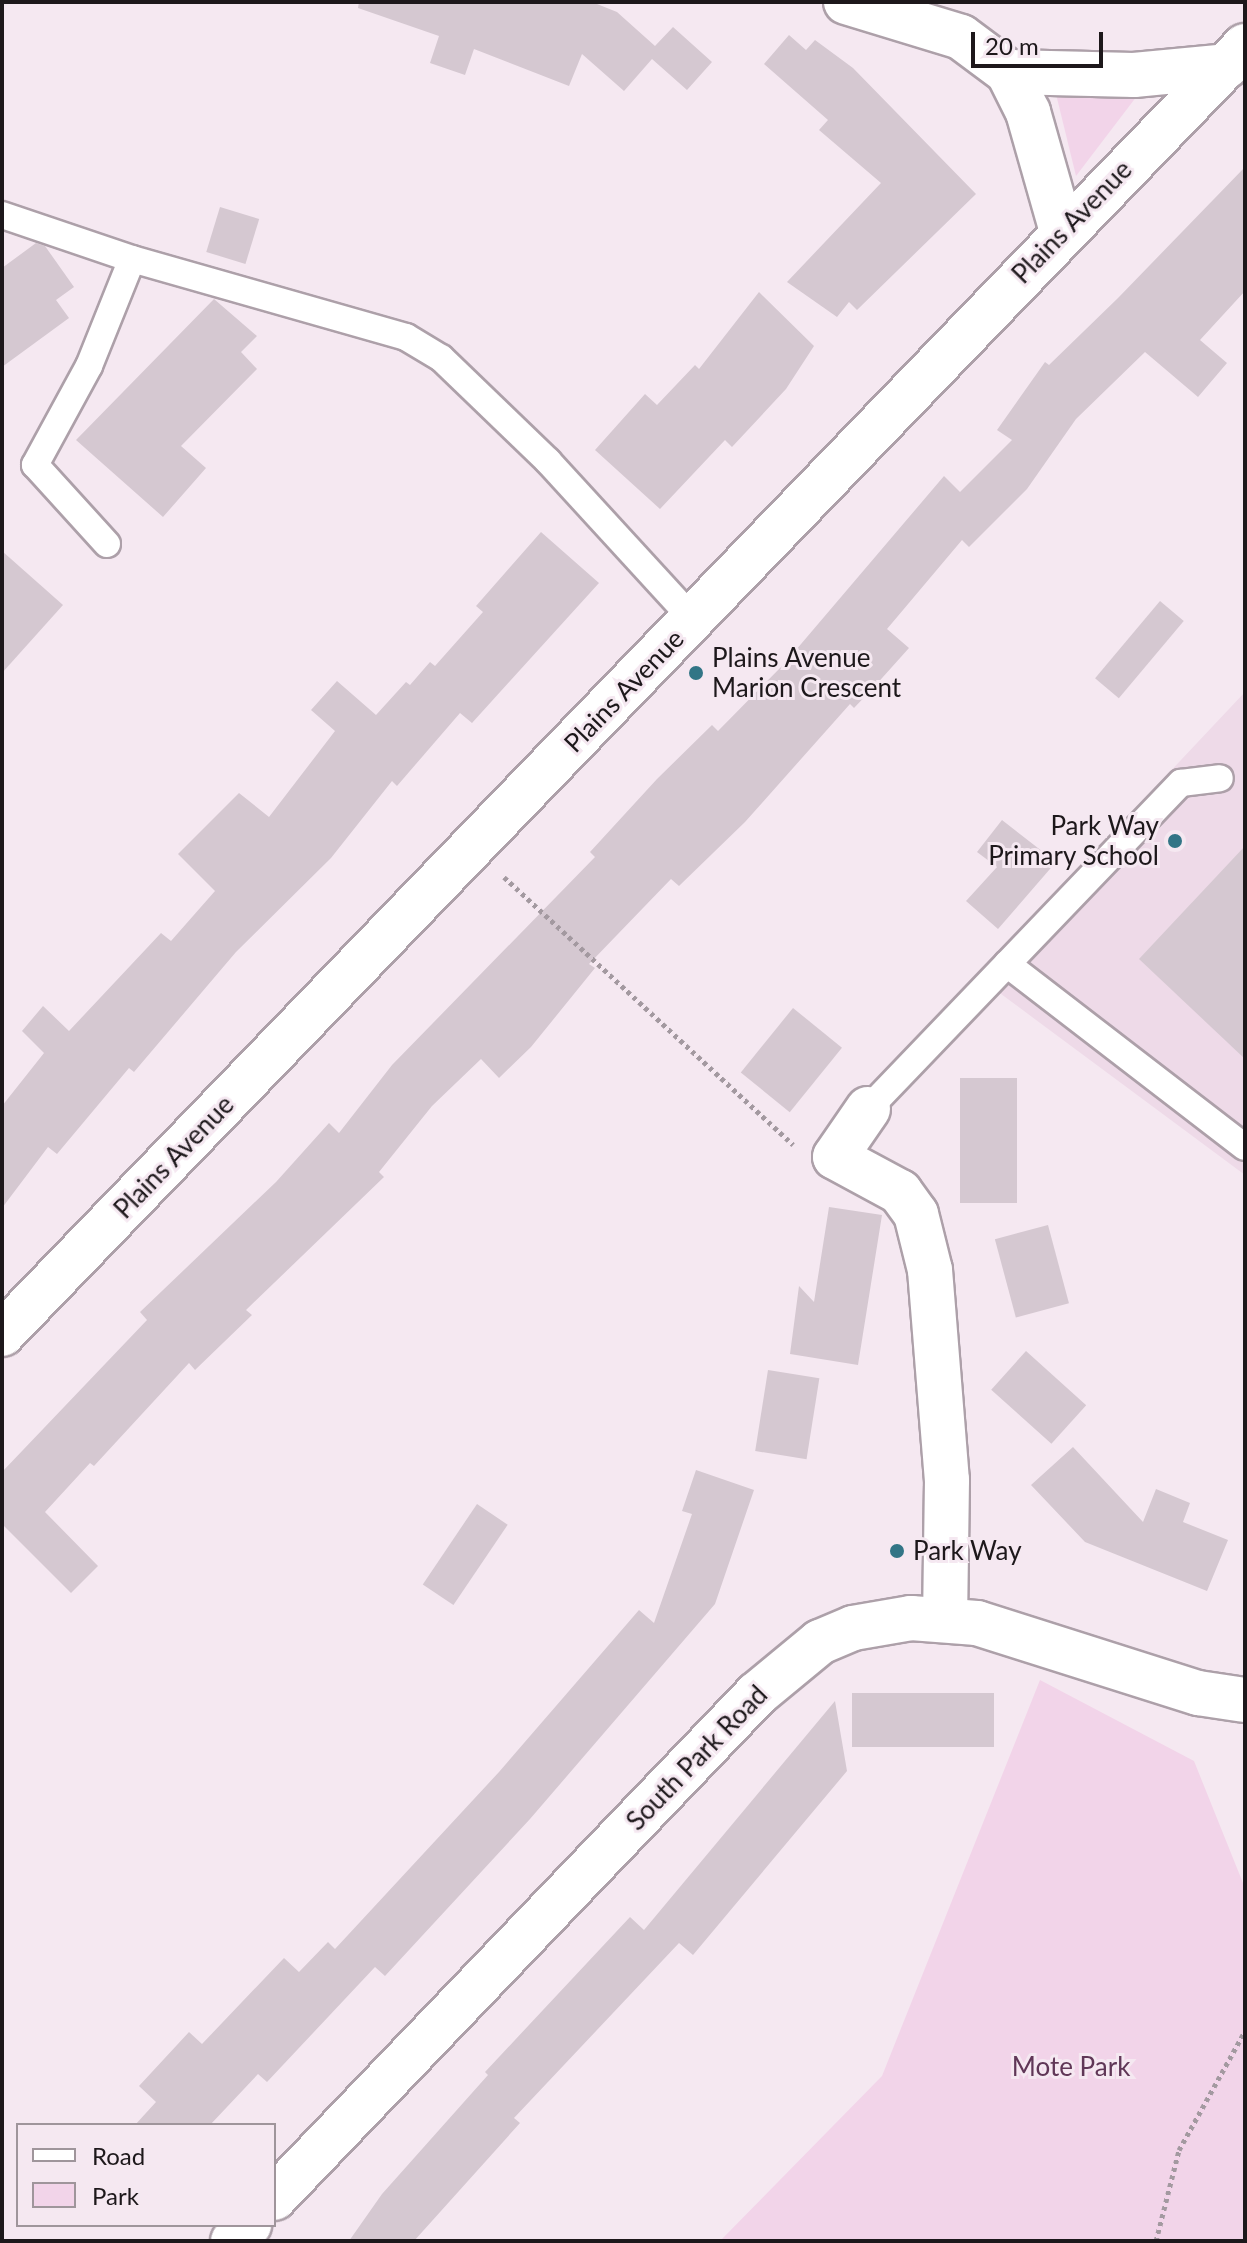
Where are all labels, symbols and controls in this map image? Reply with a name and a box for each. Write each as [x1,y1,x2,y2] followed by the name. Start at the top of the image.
[975,16,1107,66] scale bar
[985,31,1039,60] text: 20 m
[1005,154,1139,290] street label: Plains Avenue
[557,623,691,759] street label: Plains Avenue
[712,642,901,704] place label: Plains Avenue Marion Crescent
[687,664,705,682] marker: Plains Avenue Marion Crescent
[988,810,1159,872] place label: Park Way Primary School
[1166,832,1184,850] marker: Park Way Primary School
[107,1089,241,1225] street label: Plains Avenue
[913,1535,1022,1567] place label: Park Way
[888,1542,906,1560] marker: Park Way
[620,1679,774,1837] street label: South Park Road
[1012,2051,1130,2083] park label: Mote Park
[16,2123,276,2227] legend
[92,2141,145,2170] text: Road
[92,2181,139,2210] text: Park

